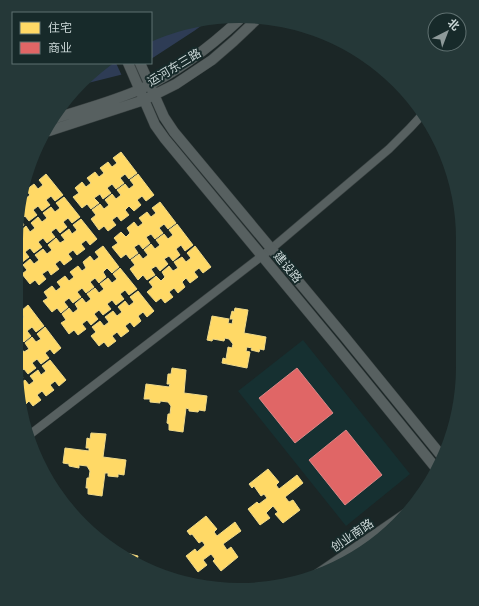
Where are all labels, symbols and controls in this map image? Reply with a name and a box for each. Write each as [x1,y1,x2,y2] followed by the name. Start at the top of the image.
[12,12,152,64] legend
[427,12,467,52] north arrow
[445,16,462,33] text: 北
[48,20,72,35] text: 住宅
[48,40,72,55] text: 商业
[144,45,204,89] street label: 运河东三路
[271,248,305,286] street label: 建设路
[328,515,376,555] street label: 创业南路

